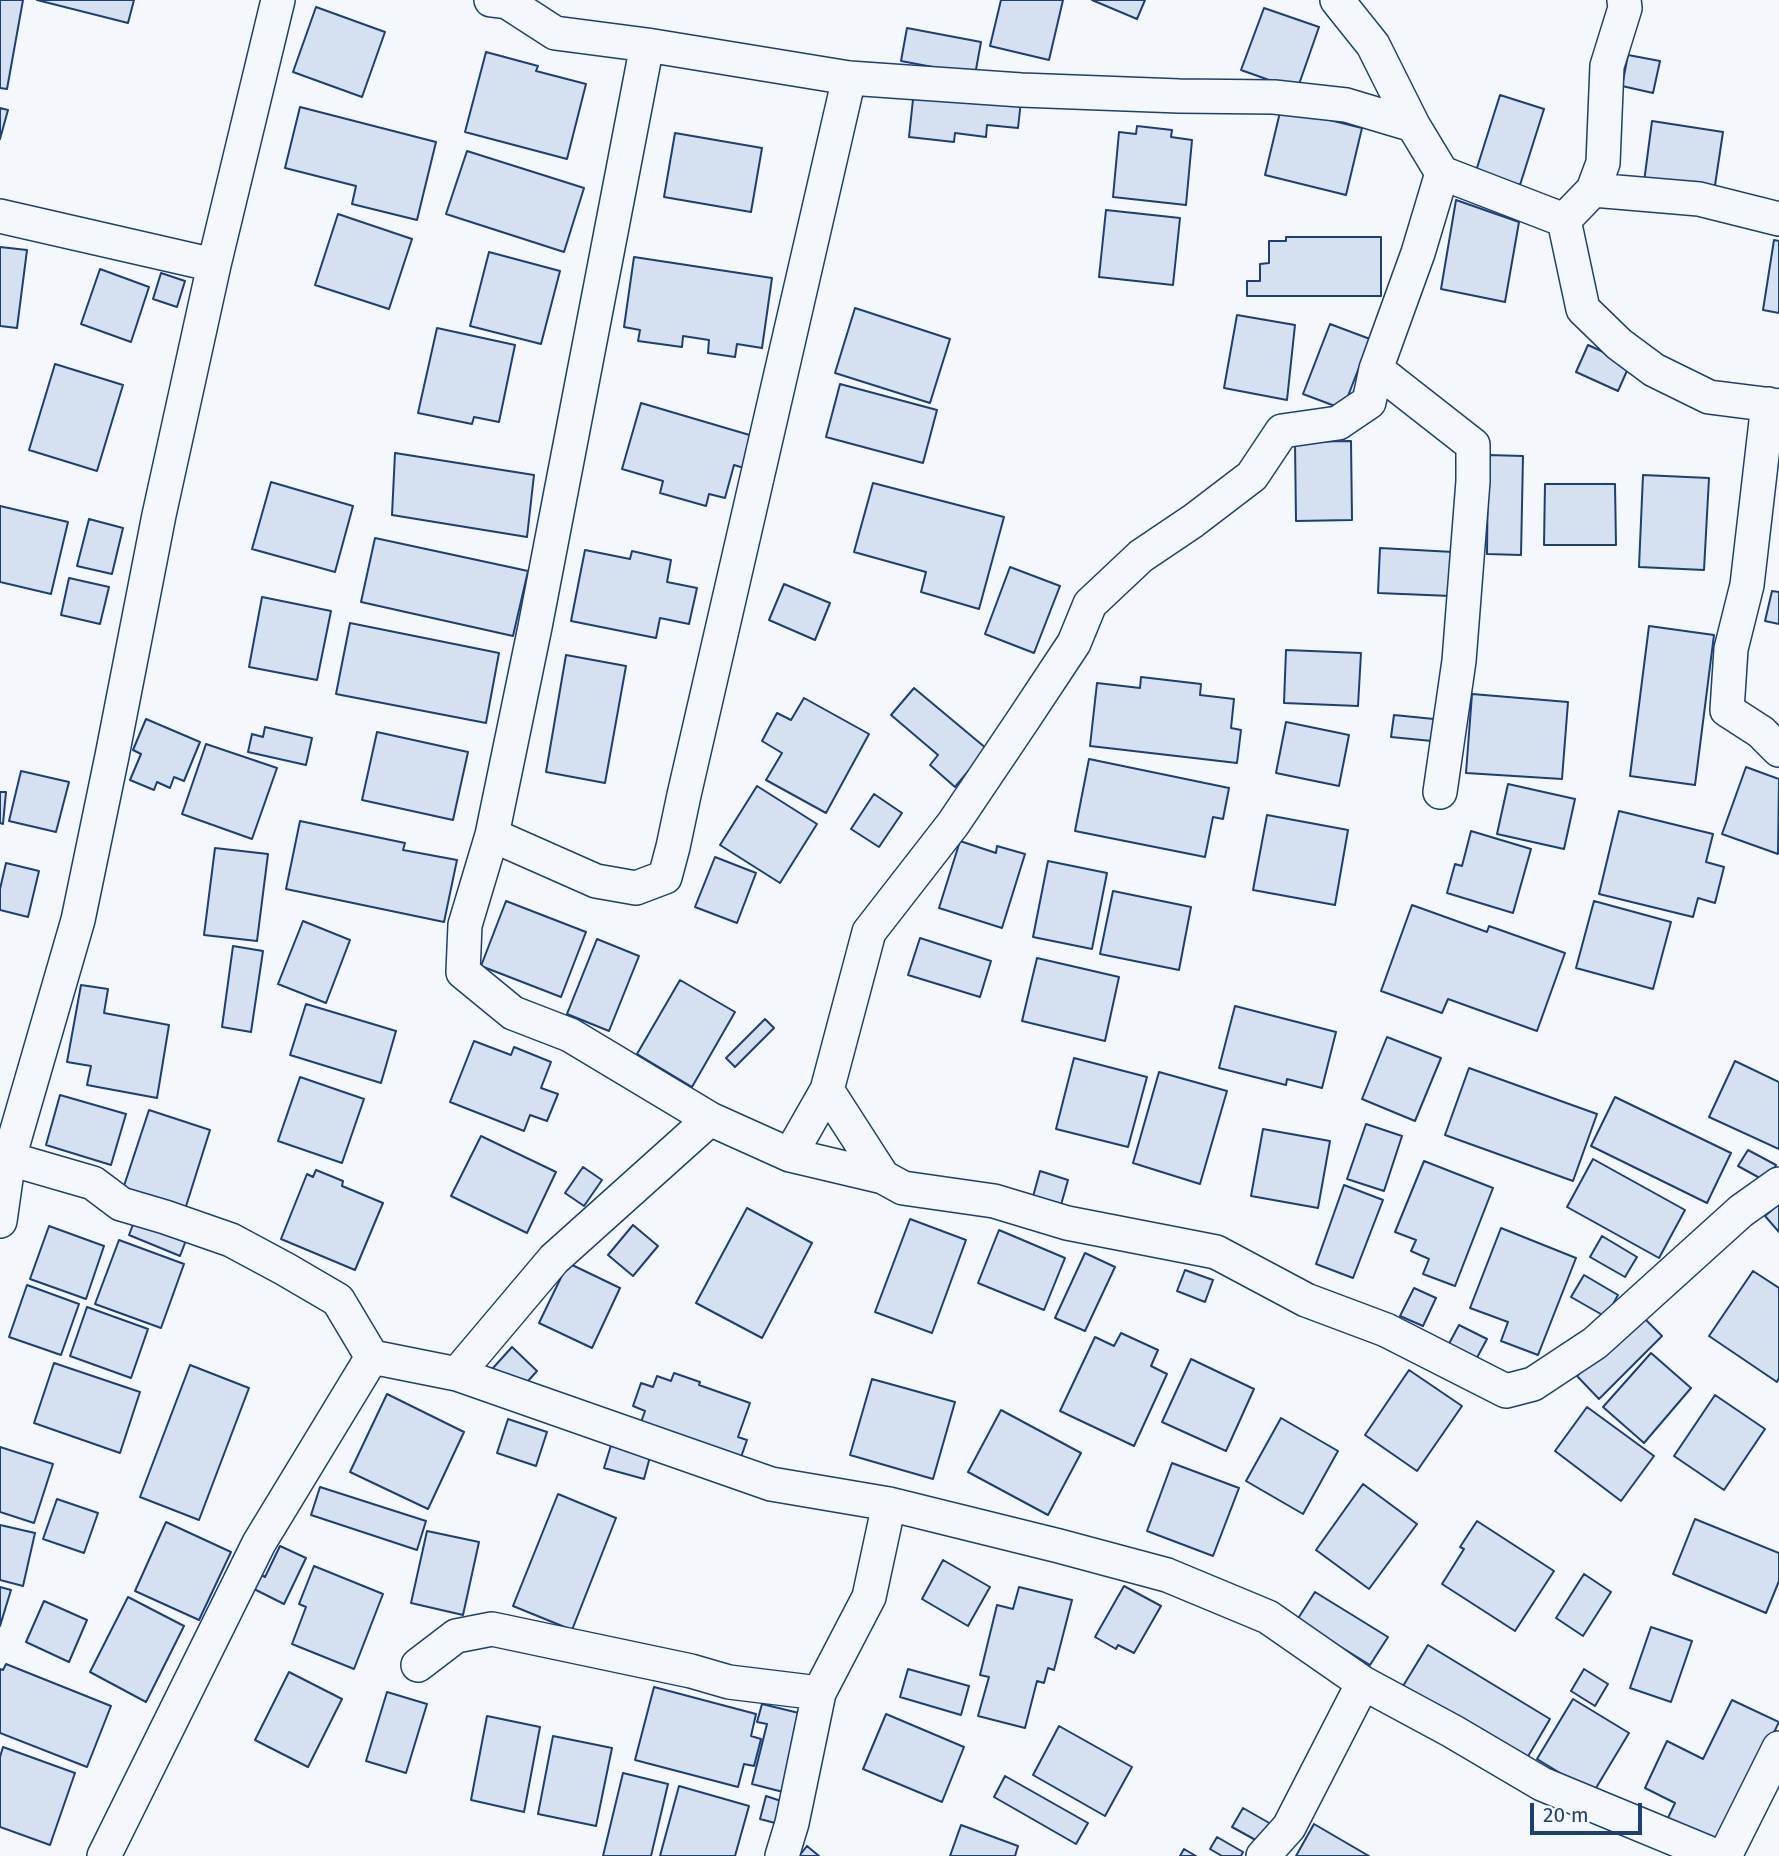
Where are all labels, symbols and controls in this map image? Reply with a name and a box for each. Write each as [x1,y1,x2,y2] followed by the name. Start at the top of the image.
[1534,1790,1646,1834] scale bar
[1543,1802,1589,1828] text: 20 m

